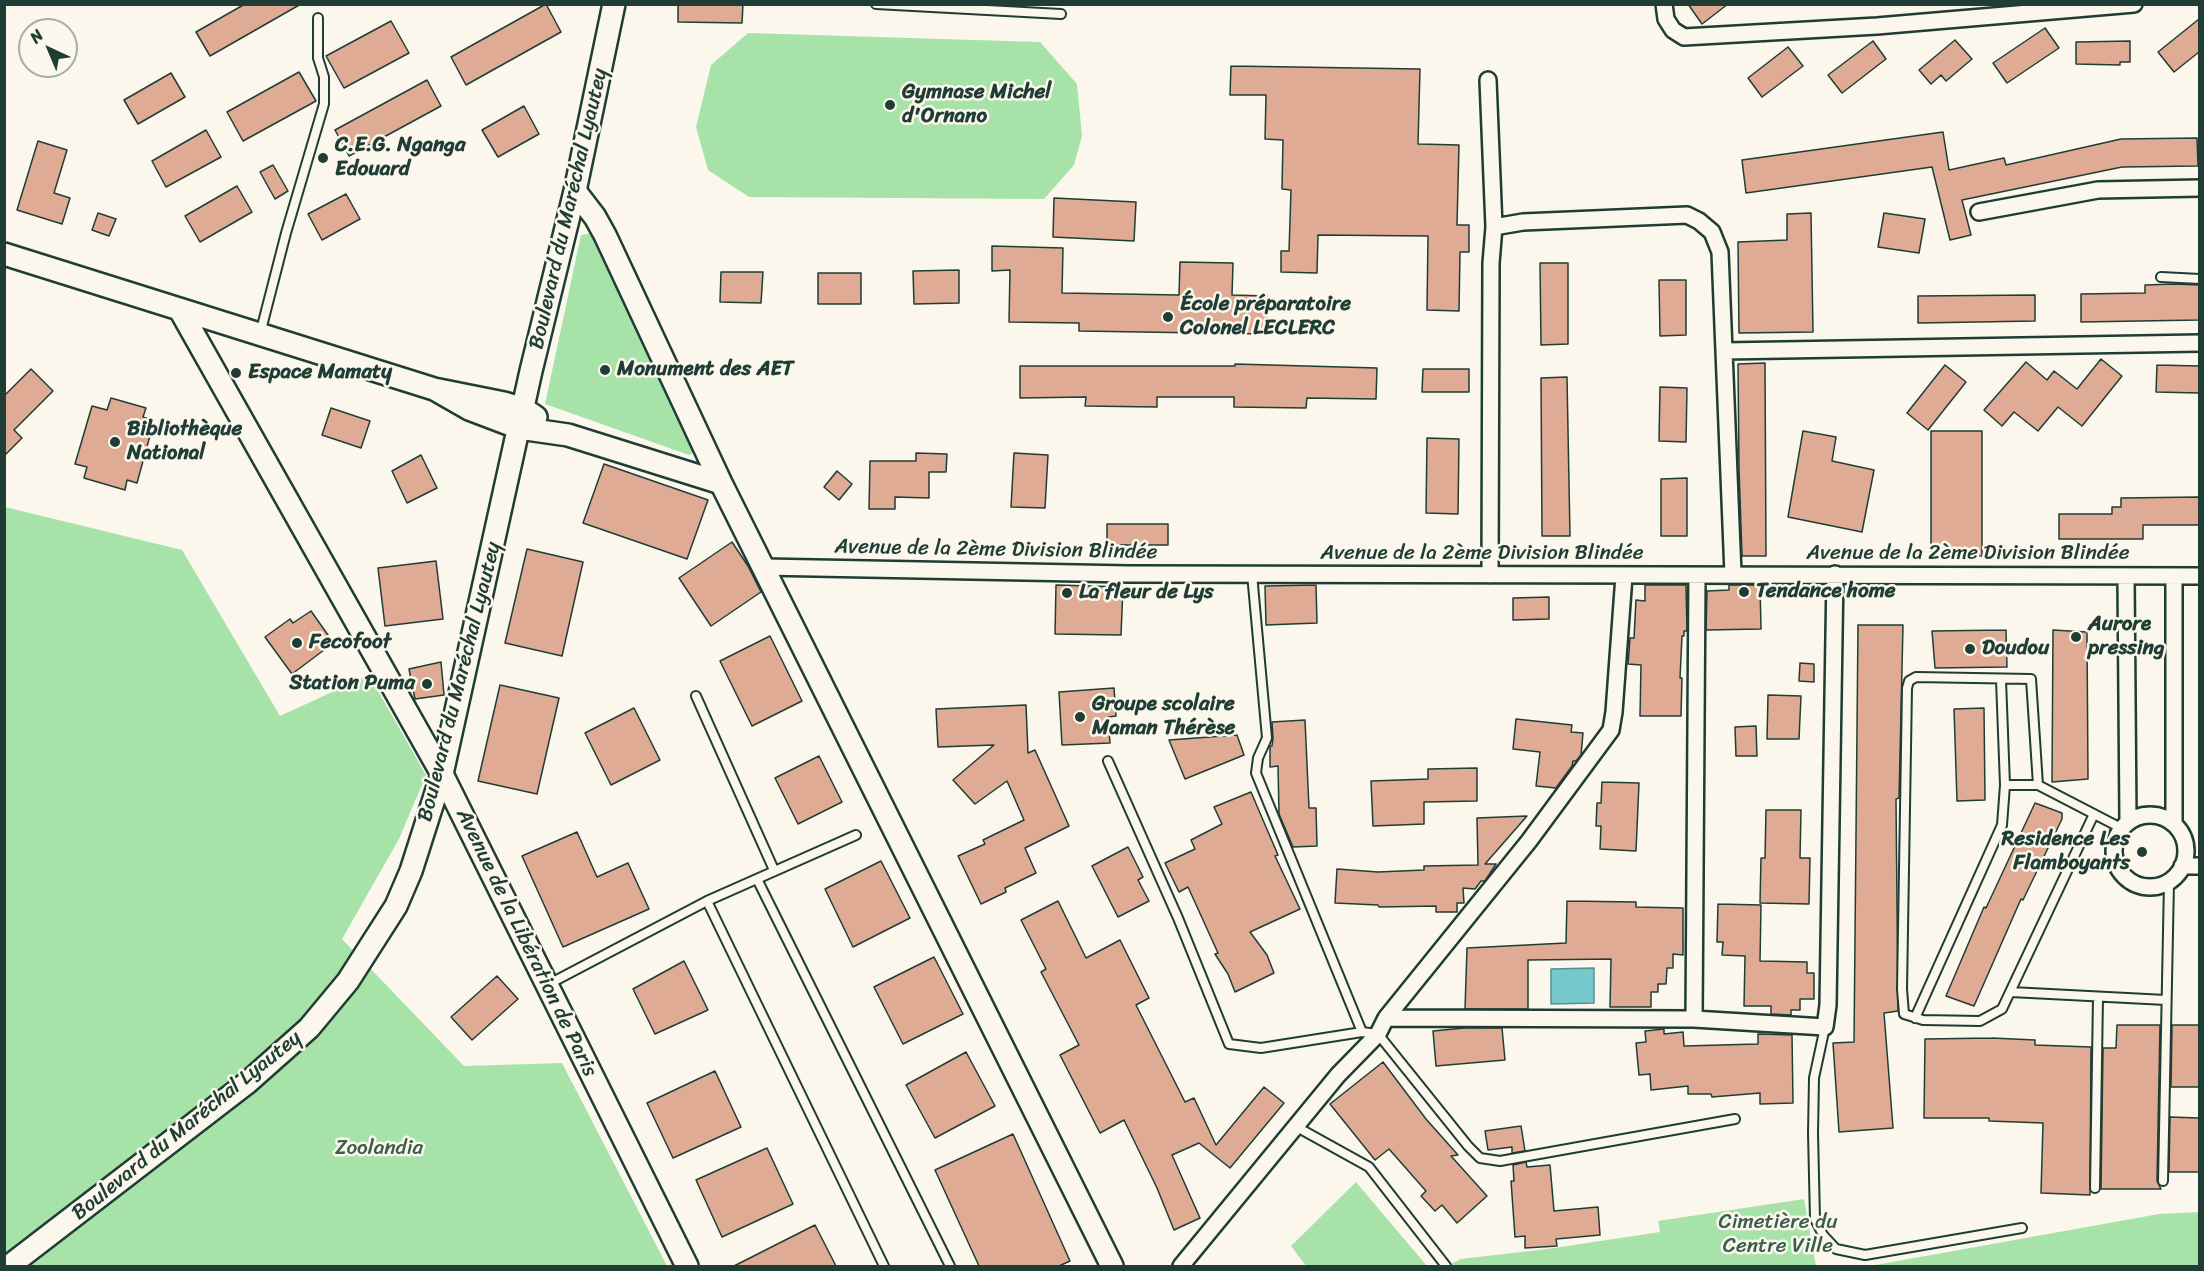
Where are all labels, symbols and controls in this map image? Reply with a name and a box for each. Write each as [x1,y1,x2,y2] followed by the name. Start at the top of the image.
[18,18,78,78] north arrow
[22,22,51,50] text: N
[524,66,614,352] street label: Boulevard du Maréchal Lyautey
[902,80,1051,130] place label: Gymnase Michel d'Ornano
[883,98,897,112] marker: Gymnase Michel d'Ornano
[335,133,465,183] place label: C.E.G. Nganga Edouard
[316,151,330,165] marker: C.E.G. Nganga Edouard
[1180,292,1351,342] place label: École préparatoire Colonel LECLERC
[1161,310,1175,324] marker: École préparatoire Colonel LECLERC
[617,357,794,383] place label: Monument des AET
[248,360,392,386] place label: Espace Mamaty
[598,363,612,377] marker: Monument des AET
[229,366,243,380] marker: Espace Mamaty
[127,417,242,467] place label: Bibliothèque National
[108,435,122,449] marker: Bibliothèque National
[834,535,1158,565] street label: Avenue de la 2ème Division Blindée
[413,539,507,825] street label: Boulevard du Maréchal Lyautey
[1320,541,1644,567] street label: Avenue de la 2ème Division Blindée
[1806,541,2130,567] street label: Avenue de la 2ème Division Blindée
[1756,579,1896,605] place label: Tendance home
[1079,580,1214,606] place label: La fleur de Lys
[1737,585,1751,599] marker: Tendance home
[1060,586,1074,600] marker: La fleur de Lys
[2088,612,2164,662] place label: Aurore pressing
[309,630,391,656] place label: Fecofoot
[2069,630,2083,644] marker: Aurore pressing
[290,636,304,650] marker: Fecofoot
[1982,636,2049,662] place label: Doudou
[1963,642,1977,656] marker: Doudou
[289,671,415,697] place label: Station Puma
[420,677,434,691] marker: Station Puma
[1092,692,1235,742] place label: Groupe scolaire Maman Thérèse
[1073,710,1087,724] marker: Groupe scolaire Maman Thérèse
[450,805,602,1081] street label: Avenue de la Libération de Paris
[2002,827,2130,877] place label: Residence Les Flamboyants
[2135,845,2149,859] marker: Residence Les Flamboyants
[67,1026,307,1226] street label: Boulevard du Maréchal Lyautey
[335,1136,423,1162] park label: Zoolandia
[1719,1210,1837,1260] park label: Cimetière du Centre Ville

